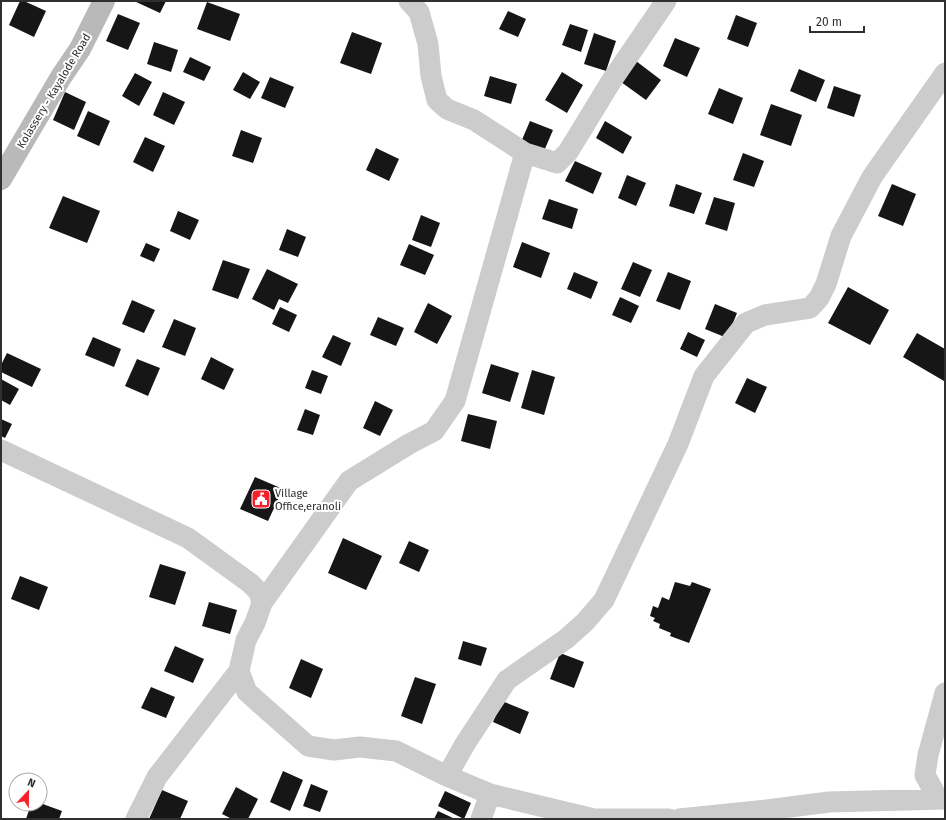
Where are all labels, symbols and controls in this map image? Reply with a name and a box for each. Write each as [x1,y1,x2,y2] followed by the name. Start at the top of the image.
[810,8,864,34] scale bar
[816,15,842,29] text: 20 m
[15,31,93,151] street label: Kolassery - Kayalode Road
[275,487,341,513] place label: Village Office,eranoli
[250,488,272,510] public building icon: Village Office,eranoli
[8,772,48,812] north arrow
[26,776,37,791] text: N

